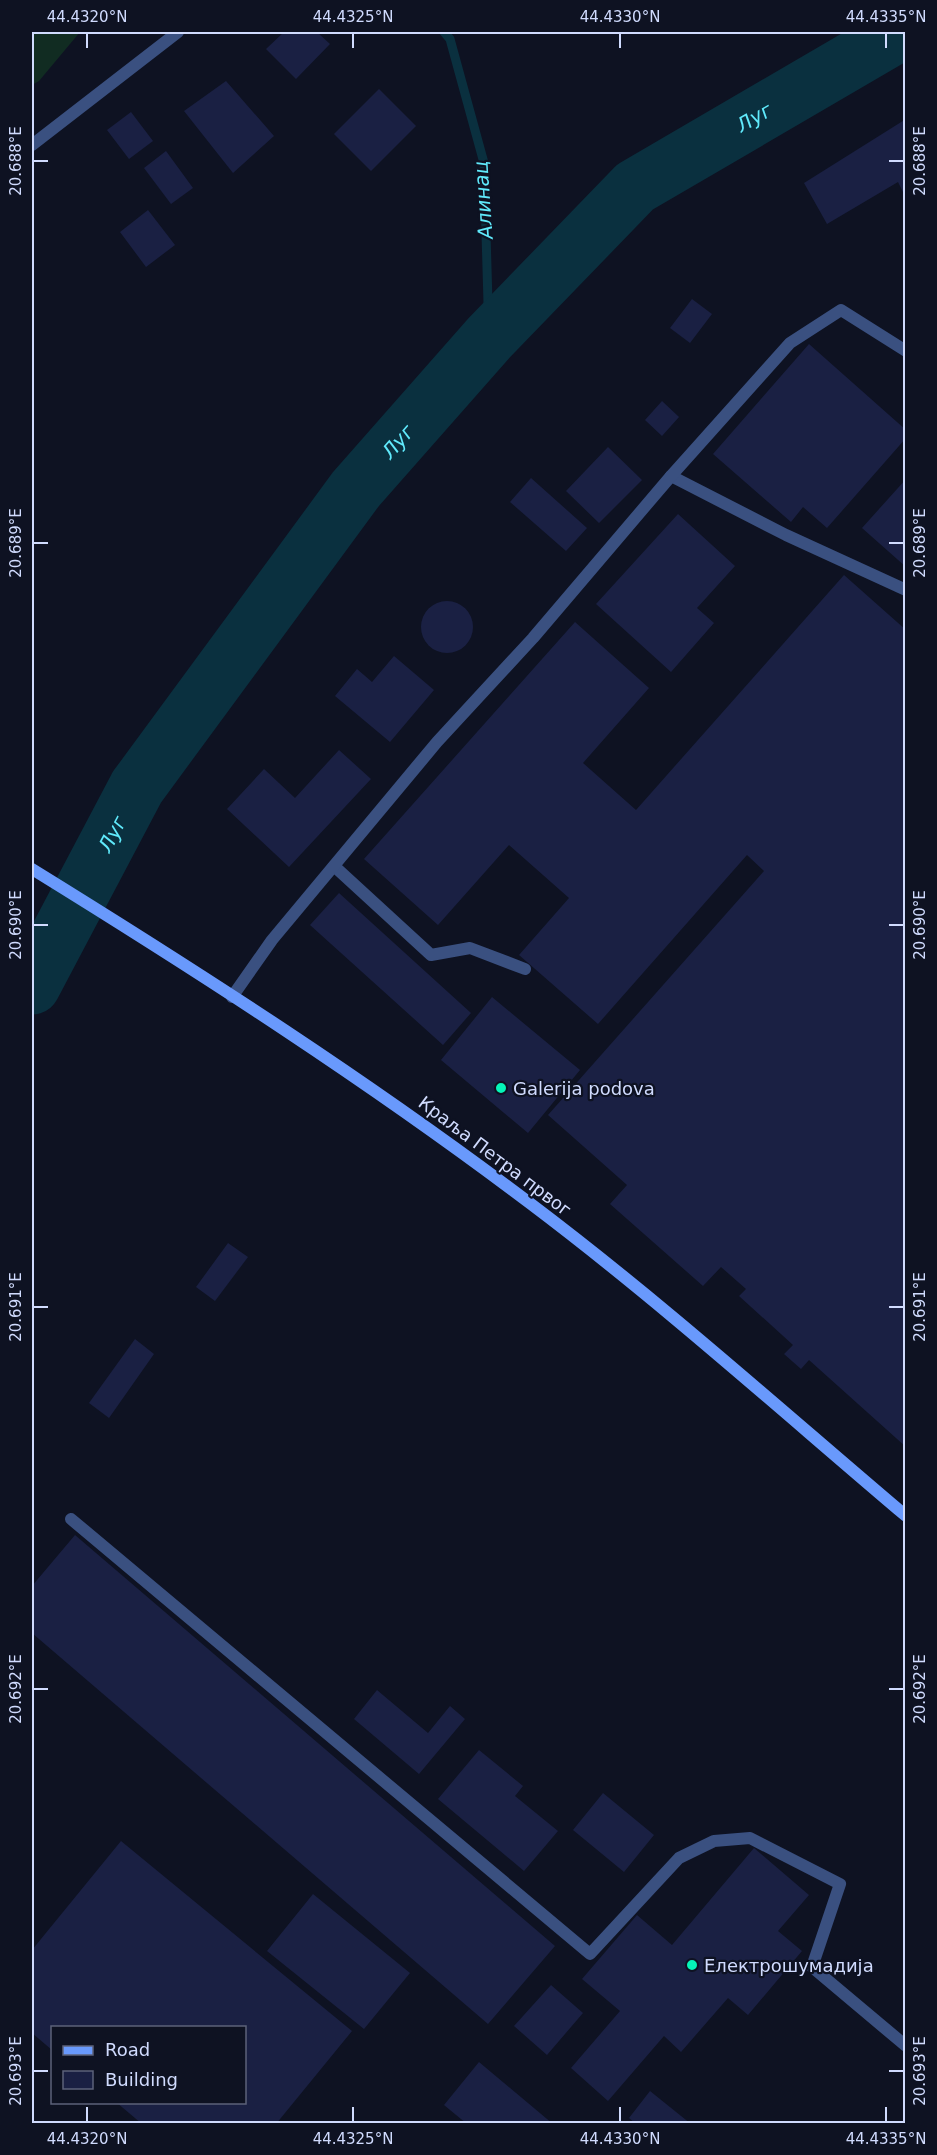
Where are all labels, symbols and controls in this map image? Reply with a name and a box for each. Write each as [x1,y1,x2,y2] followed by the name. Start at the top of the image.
[47,8,127,26] text: 44.4320°N
[313,8,393,26] text: 44.4325°N
[580,8,660,26] text: 44.4330°N
[846,8,926,26] text: 44.4335°N
[731,97,777,138] water label: Луг
[7,126,25,196] text: 20.688°E
[911,126,929,196] text: 20.688°E
[468,160,498,242] water label: Алинац
[376,419,419,464] water label: Луг
[7,508,25,578] text: 20.689°E
[911,508,929,578] text: 20.689°E
[92,811,132,857] water label: Луг
[7,890,25,960] text: 20.690°E
[911,890,929,960] text: 20.690°E
[513,1078,655,1099] place label: Galerija podova
[494,1081,508,1095] marker: Galerija podova
[414,1092,576,1220] street label: Краља Петра првог
[7,1272,25,1342] text: 20.691°E
[911,1272,929,1342] text: 20.691°E
[7,1654,25,1724] text: 20.692°E
[911,1654,929,1724] text: 20.692°E
[704,1955,874,1976] place label: Електрошумадија
[685,1958,699,1972] marker: Електрошумадија
[51,2026,246,2104] legend
[7,2036,25,2106] text: 20.693°E
[911,2036,929,2106] text: 20.693°E
[105,2039,150,2060] text: Road
[105,2069,178,2090] text: Building
[47,2130,127,2148] text: 44.4320°N
[313,2130,393,2148] text: 44.4325°N
[580,2130,660,2148] text: 44.4330°N
[846,2130,926,2148] text: 44.4335°N

